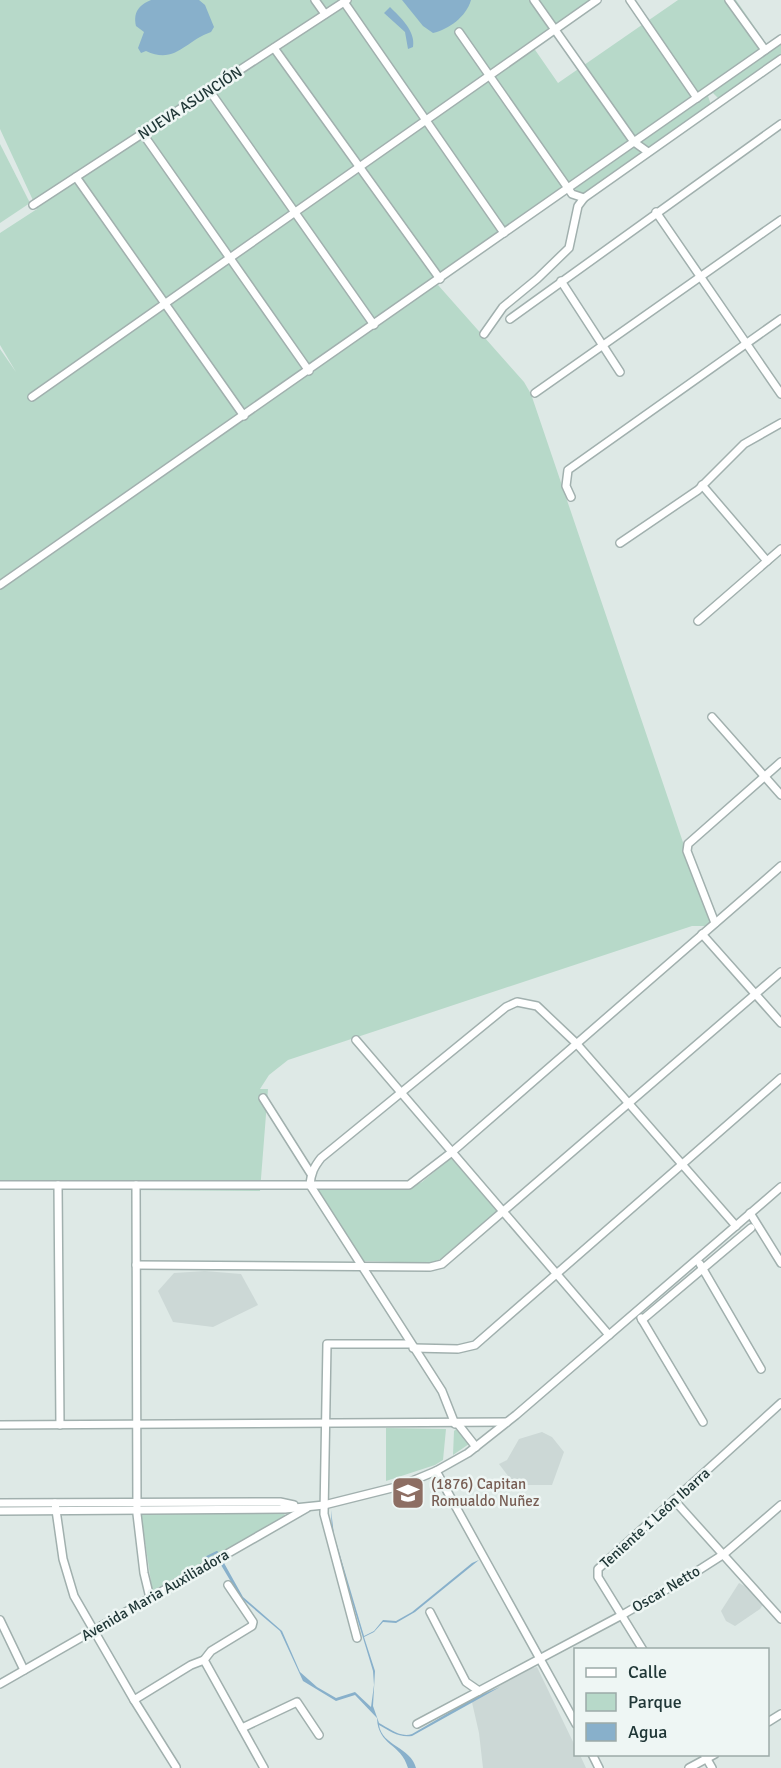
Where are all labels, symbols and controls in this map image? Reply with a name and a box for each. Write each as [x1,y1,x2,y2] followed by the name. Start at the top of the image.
[134,62,245,143] street label: NUEVA ASUNCIÓN
[596,1464,714,1572] street label: Teniente 1 León Ibarra
[390,1475,426,1511] school or university icon: (1876) Capitan Romualdo Nuñez
[431,1475,540,1510] place label: (1876) Capitan Romualdo Nuñez
[78,1545,232,1645] street label: Avenida Maria Auxiliadora
[629,1562,703,1616] street label: Oscar Netto
[574,1648,769,1756] legend
[628,1661,667,1683] text: Calle
[628,1691,682,1713] text: Parque
[628,1721,667,1743] text: Agua

